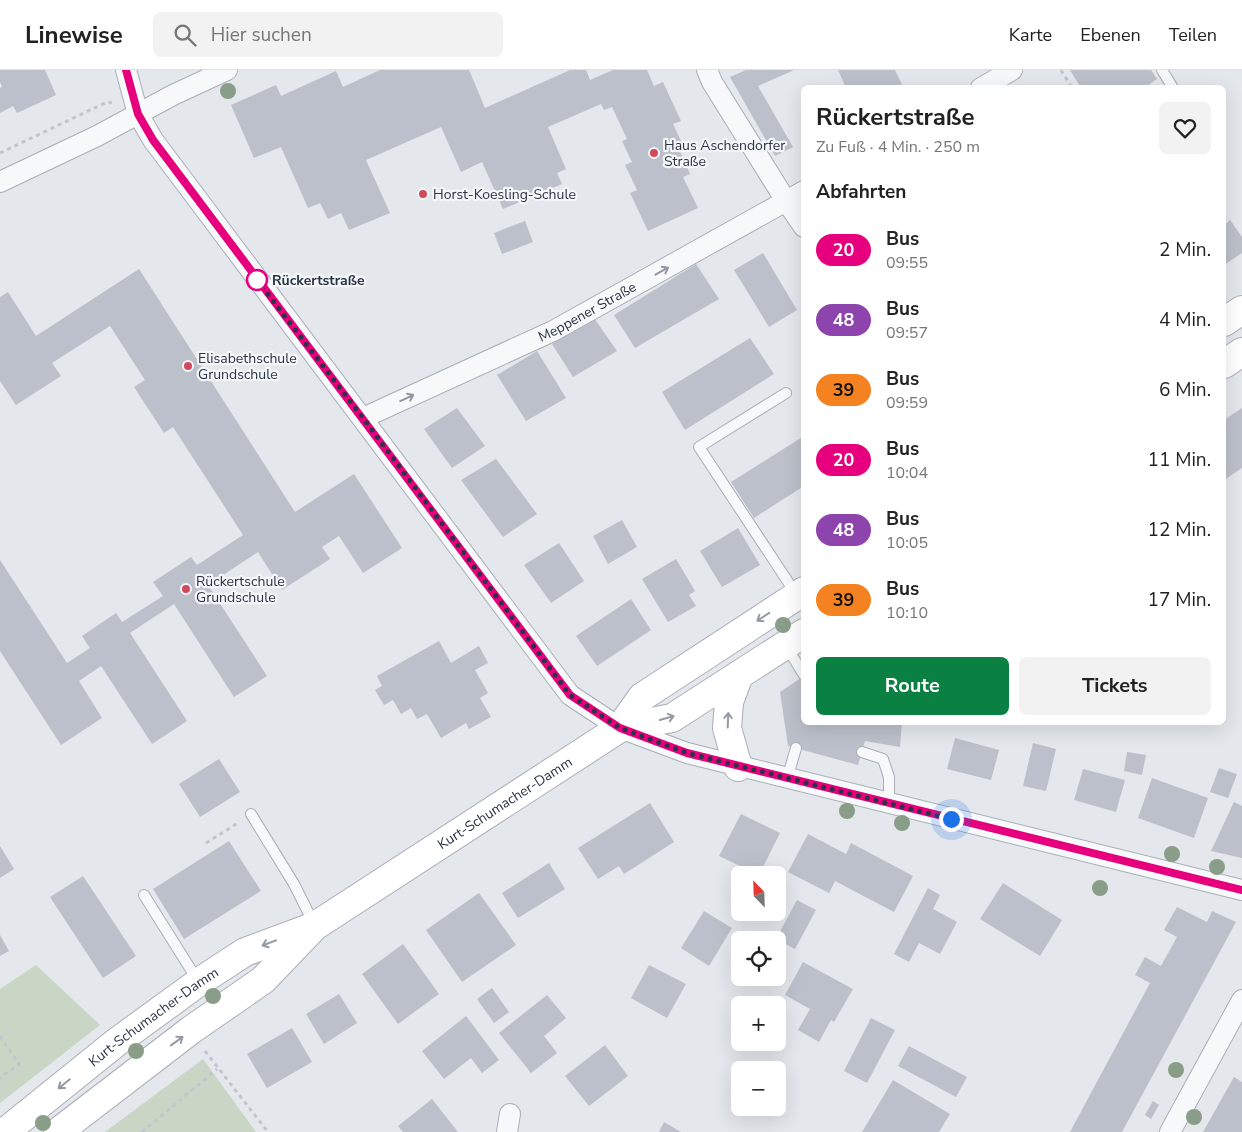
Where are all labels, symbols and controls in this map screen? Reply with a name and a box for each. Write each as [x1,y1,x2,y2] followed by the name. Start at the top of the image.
[153,12,503,57] search box
[25,19,123,51] text: Linewise
[171,21,199,49] icon: search
[211,22,312,48] text: Hier suchen
[1009,23,1052,47] text: Karte
[1080,23,1141,47] text: Ebenen
[1169,23,1217,47] text: Teilen
[816,101,975,133] text: Rückertstraße
[1159,102,1211,154] button: heart
[664,136,785,171] place label: Haus Aschendorfer Straße
[816,136,980,158] text: Zu Fuß · 4 Min. · 250 m
[648,147,660,159] marker: Haus Aschendorfer Straße
[816,179,906,205] text: Abfahrten
[433,185,576,204] place label: Horst-Koesling-Schule
[417,188,429,200] marker: Horst-Koesling-Schule
[886,226,919,252] text: Bus
[1159,237,1211,263] text: 2 Min.
[833,238,854,262] text: 20
[886,252,928,274] text: 09:55
[654,265,669,275] one-way arrow
[246,269,268,291] marker: Rückertstraße
[272,271,365,290] place label: Rückertstraße
[535,278,640,347] street label: Meppener Straße
[886,296,919,322] text: Bus
[1159,307,1211,333] text: 4 Min.
[833,308,854,332] text: 48
[886,322,928,344] text: 09:57
[198,349,297,384] place label: Elisabethschule Grundschule
[182,360,194,372] marker: Elisabethschule Grundschule
[886,366,919,392] text: Bus
[1159,377,1211,403] text: 6 Min.
[833,378,854,402] text: 39
[886,392,928,414] text: 09:59
[399,393,414,402] one-way arrow
[886,436,919,462] text: Bus
[1148,447,1211,473] text: 11 Min.
[833,448,854,472] text: 20
[886,462,928,484] text: 10:04
[886,506,919,532] text: Bus
[1148,517,1211,543] text: 12 Min.
[833,518,854,542] text: 48
[886,532,928,554] text: 10:05
[196,572,285,607] place label: Rückertschule Grundschule
[886,576,919,602] text: Bus
[180,583,192,595] marker: Rückertschule Grundschule
[1148,587,1211,613] text: 17 Min.
[833,588,854,612] text: 39
[886,602,928,624] text: 10:10
[756,612,770,622] one-way arrow
[816,657,1009,715] button: Route
[1019,657,1211,715] button: Tickets
[659,713,675,722] one-way arrow
[723,713,732,729] one-way arrow
[434,753,576,854] street label: Kurt-Schumacher-Damm
[939,807,964,832] your location
[731,866,786,921] north arrow
[731,866,786,1116] map controls
[731,931,786,986] button: locate
[262,939,278,948] one-way arrow
[85,963,222,1071] street label: Kurt-Schumacher-Damm
[731,996,786,1051] button: +
[170,1036,184,1046] one-way arrow
[731,1061,786,1116] button: −
[58,1078,71,1089] one-way arrow

